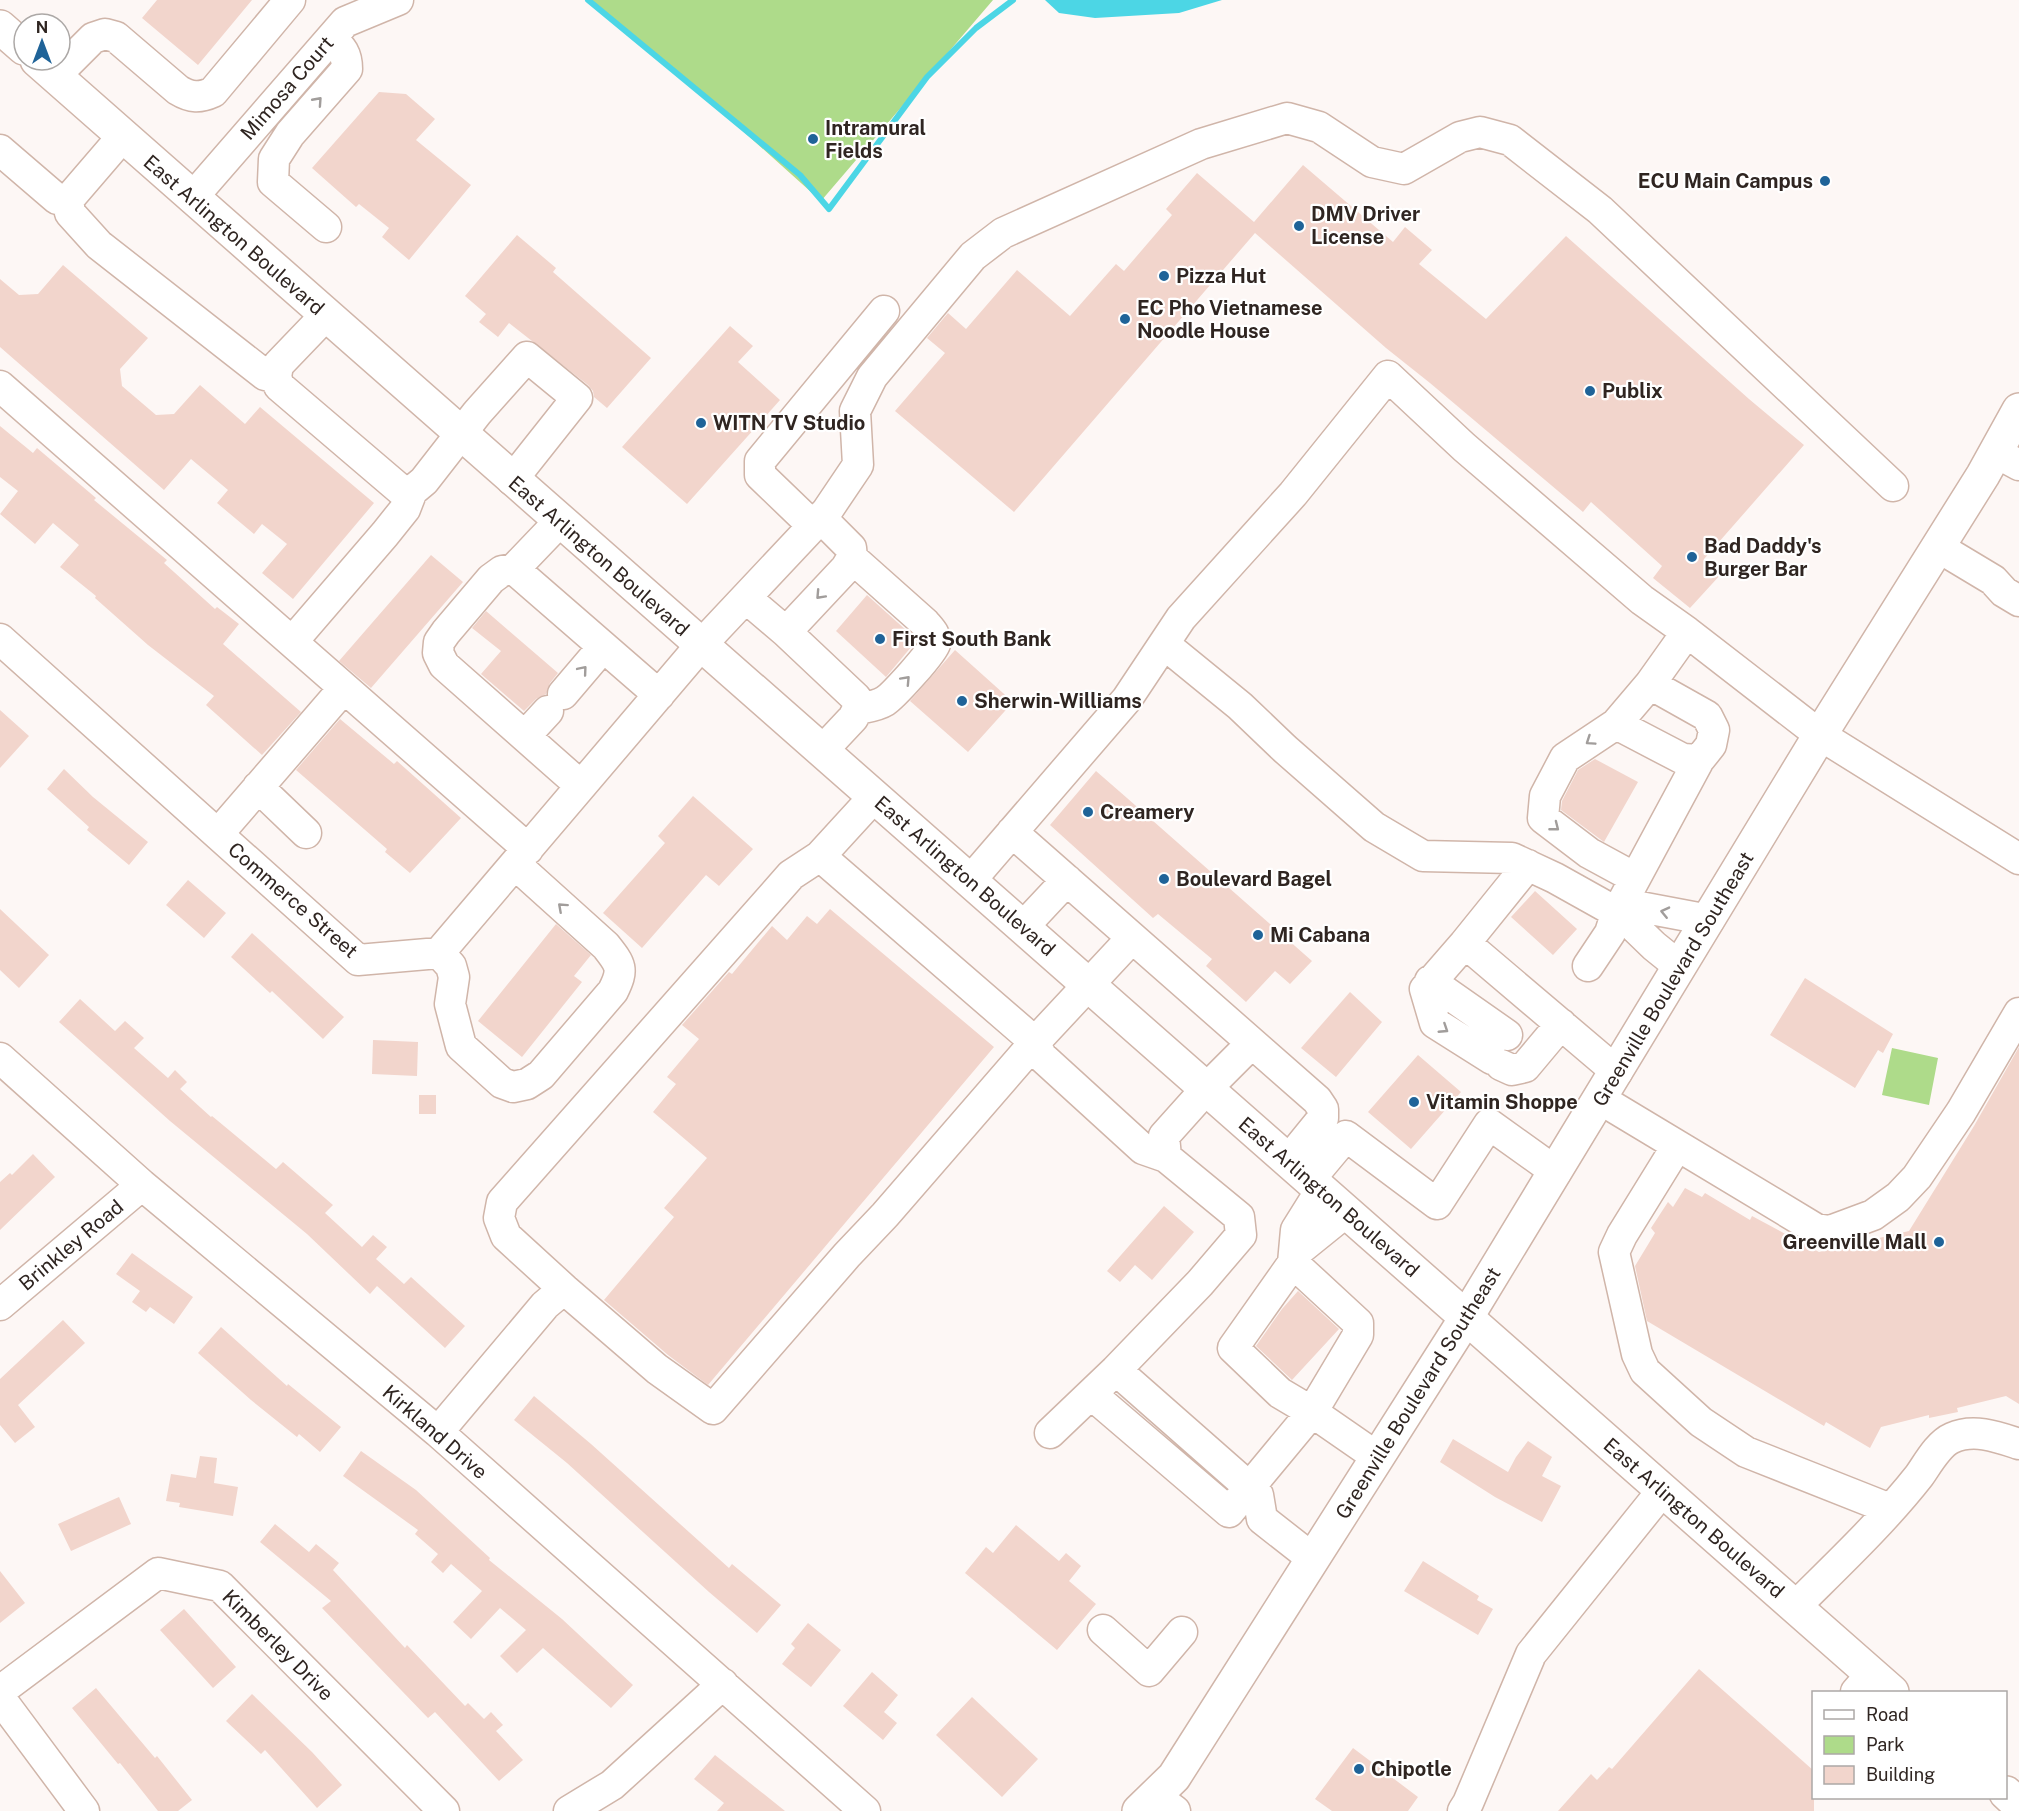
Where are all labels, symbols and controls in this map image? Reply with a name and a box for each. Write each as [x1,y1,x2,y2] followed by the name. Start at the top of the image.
[12,12,72,72] north arrow
[36,18,48,37] text: N
[235,31,339,145] street label: Mimosa Court
[311,97,322,108] one-way arrow
[825,116,926,163] place label: Intramural Fields
[806,132,820,146] marker: Intramural Fields
[139,150,329,320] street label: East Arlington Boulevard
[1638,169,1813,193] place label: ECU Main Campus
[1818,174,1832,188] marker: ECU Main Campus
[1311,202,1420,249] place label: DMV Driver License
[1292,219,1306,233] marker: DMV Driver License
[1176,264,1266,288] place label: Pizza Hut
[1157,269,1171,283] marker: Pizza Hut
[1137,296,1323,343] place label: EC Pho Vietnamese Noodle House
[1118,312,1132,326] marker: EC Pho Vietnamese Noodle House
[1602,379,1663,403] place label: Publix
[1583,384,1597,398] marker: Publix
[713,411,865,435] place label: WITN TV Studio
[694,416,708,430] marker: WITN TV Studio
[504,471,694,641] street label: East Arlington Boulevard
[1704,534,1822,581] place label: Bad Daddy's Burger Bar
[1685,550,1699,564] marker: Bad Daddy's Burger Bar
[816,589,827,599] one-way arrow
[892,627,1052,651] place label: First South Bank
[873,632,887,646] marker: First South Bank
[576,666,587,677] one-way arrow
[899,676,910,686] one-way arrow
[974,689,1142,713] place label: Sherwin-Williams
[955,694,969,708] marker: Sherwin-Williams
[1586,734,1597,745] one-way arrow
[870,791,1060,961] street label: East Arlington Boulevard
[1100,800,1195,824] place label: Creamery
[1081,805,1095,819] marker: Creamery
[1548,820,1559,831] one-way arrow
[223,837,363,963] street label: Commerce Street
[1587,847,1759,1111] street label: Greenville Boulevard Southeast
[1176,867,1332,891] place label: Boulevard Bagel
[1157,872,1171,886] marker: Boulevard Bagel
[558,903,569,914] one-way arrow
[1660,907,1670,920] one-way arrow
[1270,923,1370,947] place label: Mi Cabana
[1251,928,1265,942] marker: Mi Cabana
[1438,1022,1449,1033] one-way arrow
[1426,1090,1578,1114] place label: Vitamin Shoppe
[1407,1095,1421,1109] marker: Vitamin Shoppe
[1234,1112,1424,1282] street label: East Arlington Boulevard
[14,1194,128,1296] street label: Brinkley Road
[1783,1230,1927,1254] place label: Greenville Mall
[1932,1235,1946,1249] marker: Greenville Mall
[1330,1263,1506,1523] street label: Greenville Boulevard Southeast
[378,1380,492,1484] street label: Kirkland Drive
[1599,1433,1789,1603] street label: East Arlington Boulevard
[217,1584,339,1706] street label: Kimberley Drive
[1812,1691,2007,1799] legend
[1866,1704,1909,1725] text: Road
[1866,1734,1904,1755] text: Park
[1371,1757,1452,1781] place label: Chipotle
[1352,1762,1366,1776] marker: Chipotle
[1866,1764,1935,1785] text: Building

